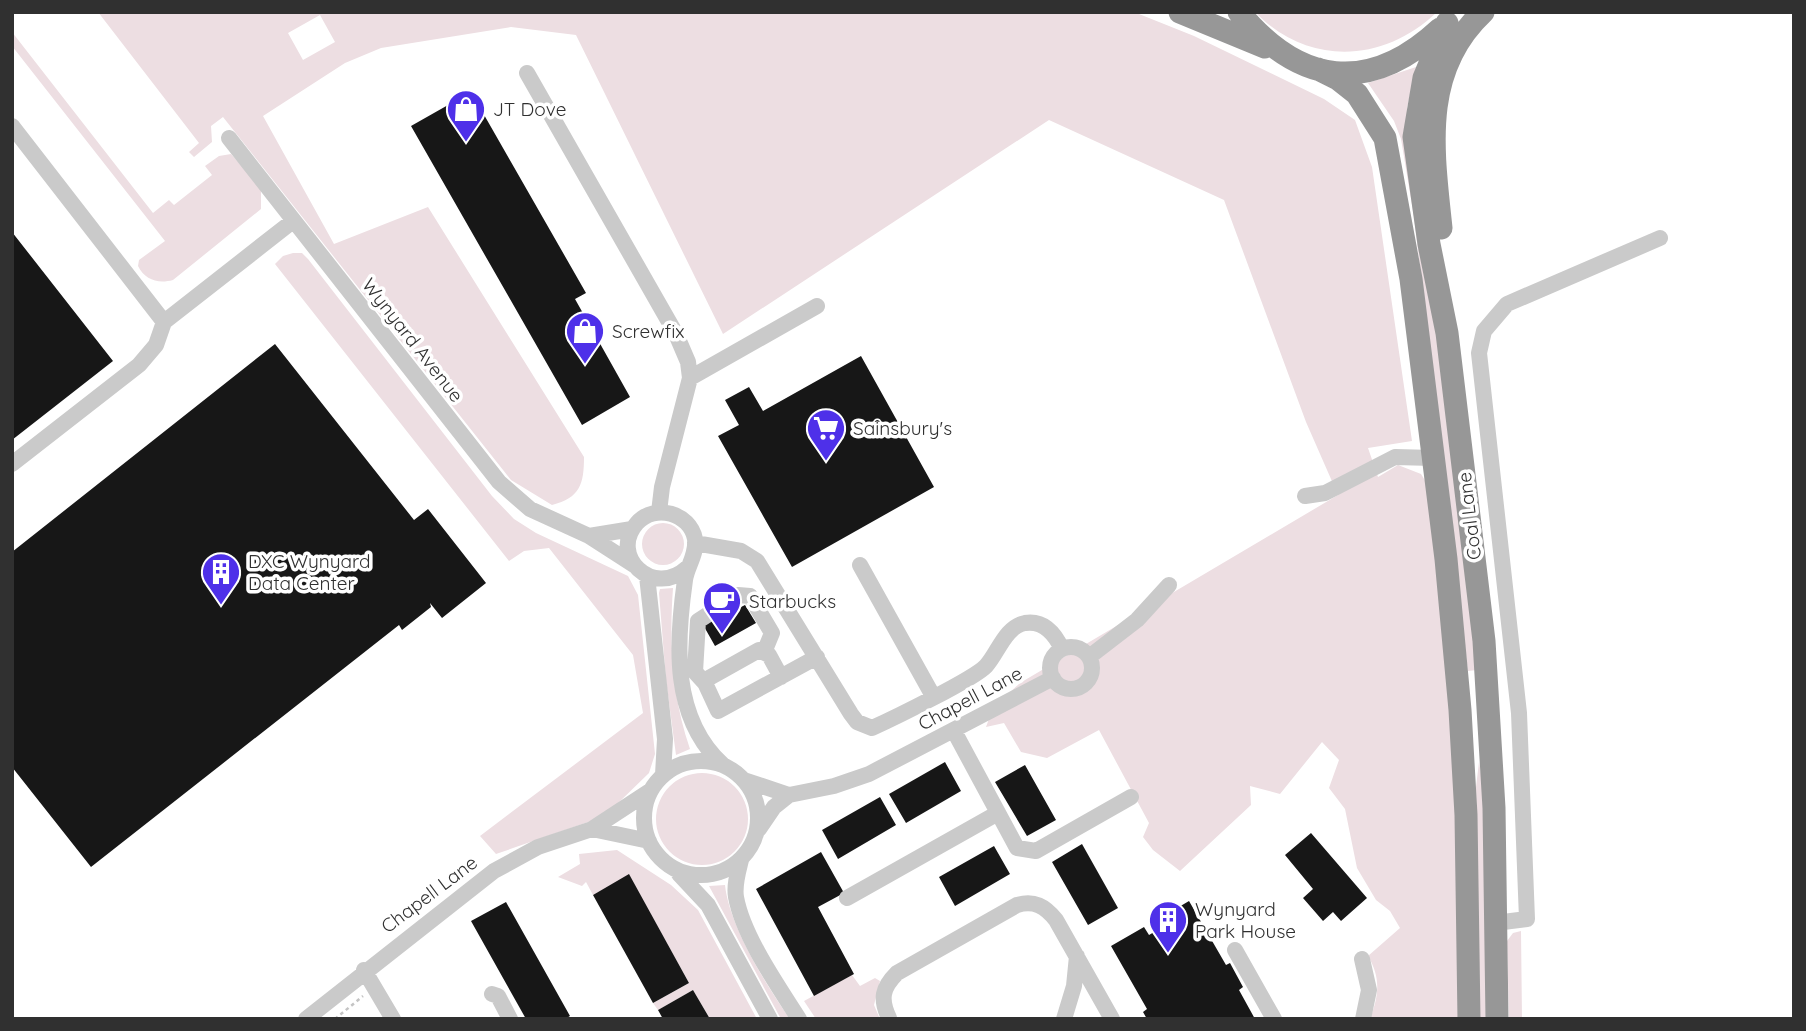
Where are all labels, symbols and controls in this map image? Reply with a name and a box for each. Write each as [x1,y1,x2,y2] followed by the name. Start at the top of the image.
[445,88,487,143] shop icon: JT Dove
[493,97,566,121] place label: JT Dove
[357,273,469,407] street label: Wynyard Avenue
[564,310,606,365] shop icon: Screwfix
[612,319,685,343] place label: Screwfix
[805,407,847,462] supermarket icon: Sainsbury's
[853,416,952,440] place label: Sainsbury's
[1452,471,1486,561] street label: Coal Lane
[248,549,370,595] place label: DXC Wynyard Data Center
[200,551,242,606] building icon: DXC Wynyard Data Center
[701,580,743,635] cafe icon: Starbucks
[749,589,836,613] place label: Starbucks
[914,661,1026,735] street label: Chapell Lane
[376,850,482,938] street label: Chapell Lane
[1195,897,1296,943] place label: Wynyard Park House
[1147,899,1189,954] building icon: Wynyard Park House

